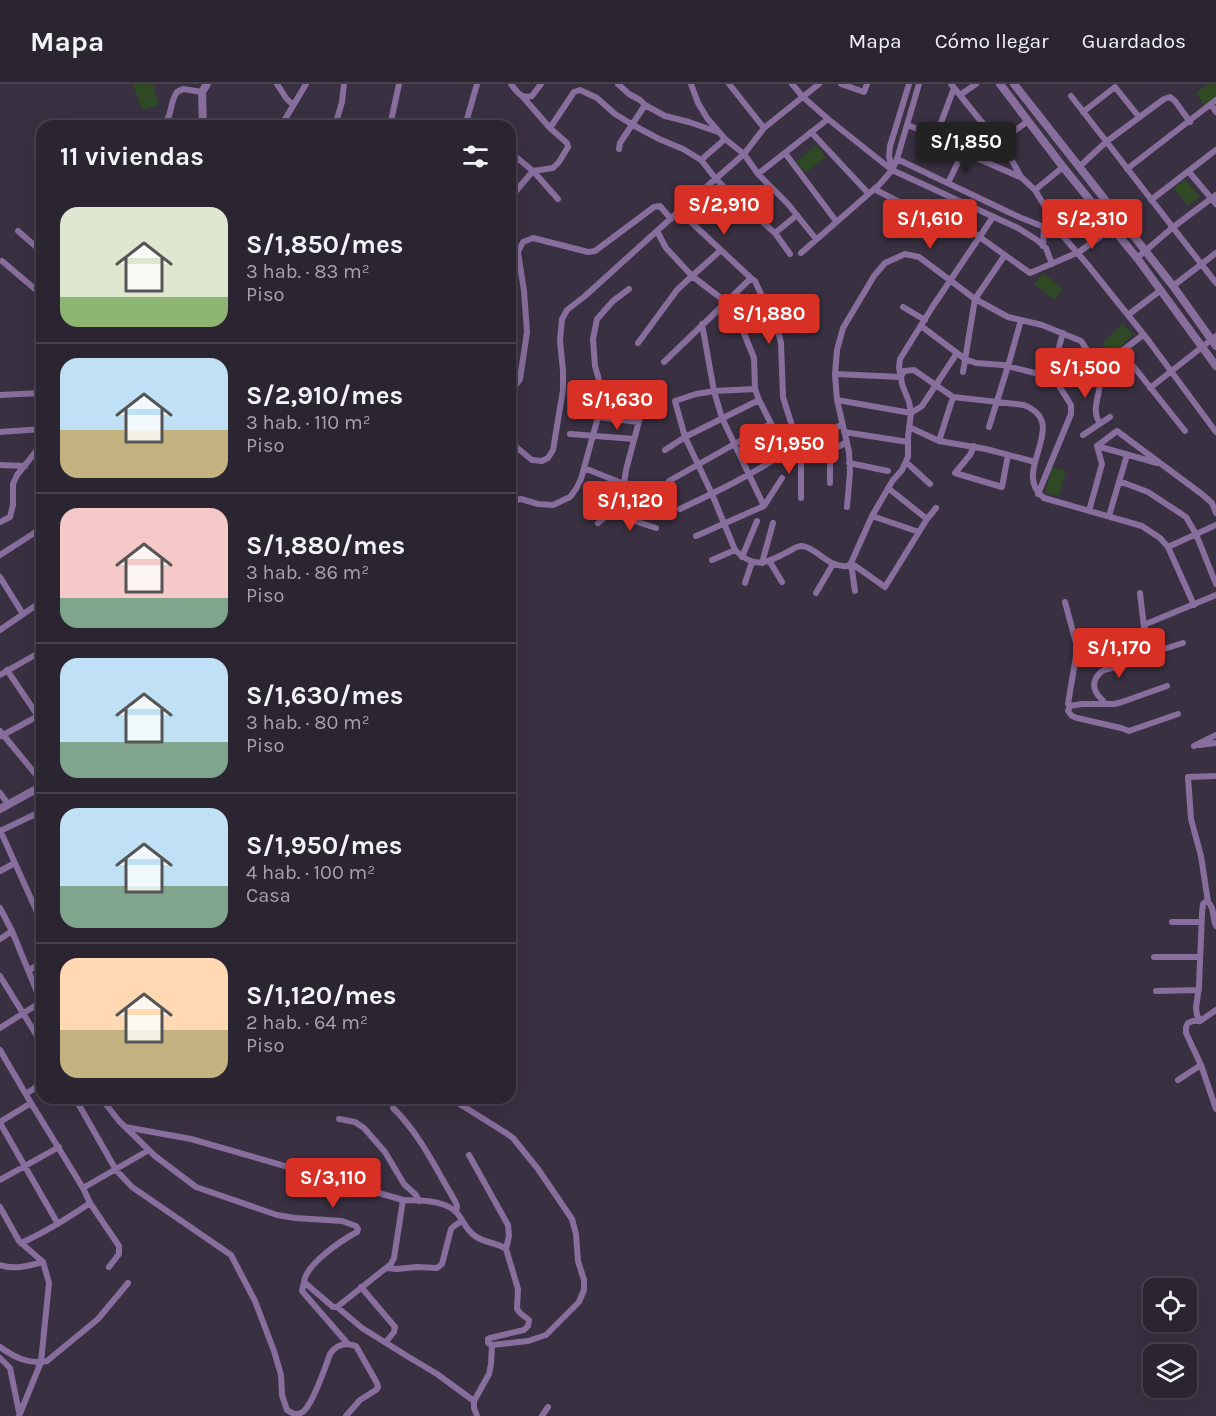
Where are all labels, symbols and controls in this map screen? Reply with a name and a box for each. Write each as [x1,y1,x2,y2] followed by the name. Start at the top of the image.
[30,25,104,58] text: Mapa
[848,29,902,53] text: Mapa
[935,29,1049,53] text: Cómo llegar
[1082,29,1186,53] text: Guardados
[911,122,1021,173] pin: S/1,850
[930,130,1002,153] text: S/1,850
[459,140,492,173] icon: filters
[60,141,204,172] text: 11 viviendas
[669,185,779,236] pin: S/2,910
[688,193,760,216] text: S/2,910
[875,199,985,250] pin: S/1,610
[1037,199,1147,250] pin: S/2,310
[897,207,963,230] text: S/1,610
[1056,207,1128,230] text: S/2,310
[246,229,404,260] text: S/1,850/mes
[108,231,180,303] icon: home
[246,260,370,283] text: 3 hab. · 83 m²
[246,283,284,306] text: Piso
[714,294,824,345] pin: S/1,880
[733,302,805,325] text: S/1,880
[1030,348,1140,399] pin: S/1,500
[1049,356,1121,379] text: S/1,500
[246,380,403,411] text: S/2,910/mes
[562,380,672,431] pin: S/1,630
[108,382,180,454] icon: home
[581,388,653,411] text: S/1,630
[246,411,371,434] text: 3 hab. · 110 m²
[734,424,844,475] pin: S/1,950
[754,432,824,455] text: S/1,950
[246,434,284,457] text: Piso
[575,481,685,532] pin: S/1,120
[597,489,663,512] text: S/1,120
[246,530,405,561] text: S/1,880/mes
[108,532,180,604] icon: home
[246,561,369,584] text: 3 hab. · 86 m²
[246,584,284,607] text: Piso
[1064,628,1174,679] pin: S/1,170
[1087,636,1151,659] text: S/1,170
[246,680,404,711] text: S/1,630/mes
[108,682,180,754] icon: home
[246,711,370,734] text: 3 hab. · 80 m²
[246,734,284,757] text: Piso
[246,830,403,861] text: S/1,950/mes
[108,832,180,904] icon: home
[246,861,375,884] text: 4 hab. · 100 m²
[246,884,291,907] text: Casa
[246,980,397,1011] text: S/1,120/mes
[108,982,180,1054] icon: home
[246,1011,368,1034] text: 2 hab. · 64 m²
[246,1034,284,1057] text: Piso
[278,1158,388,1209] pin: S/3,110
[300,1166,366,1189] text: S/3,110
[1143,1278,1197,1398] map controls
[1143,1278,1197,1332] button: locate
[1143,1344,1197,1398] button: layers

